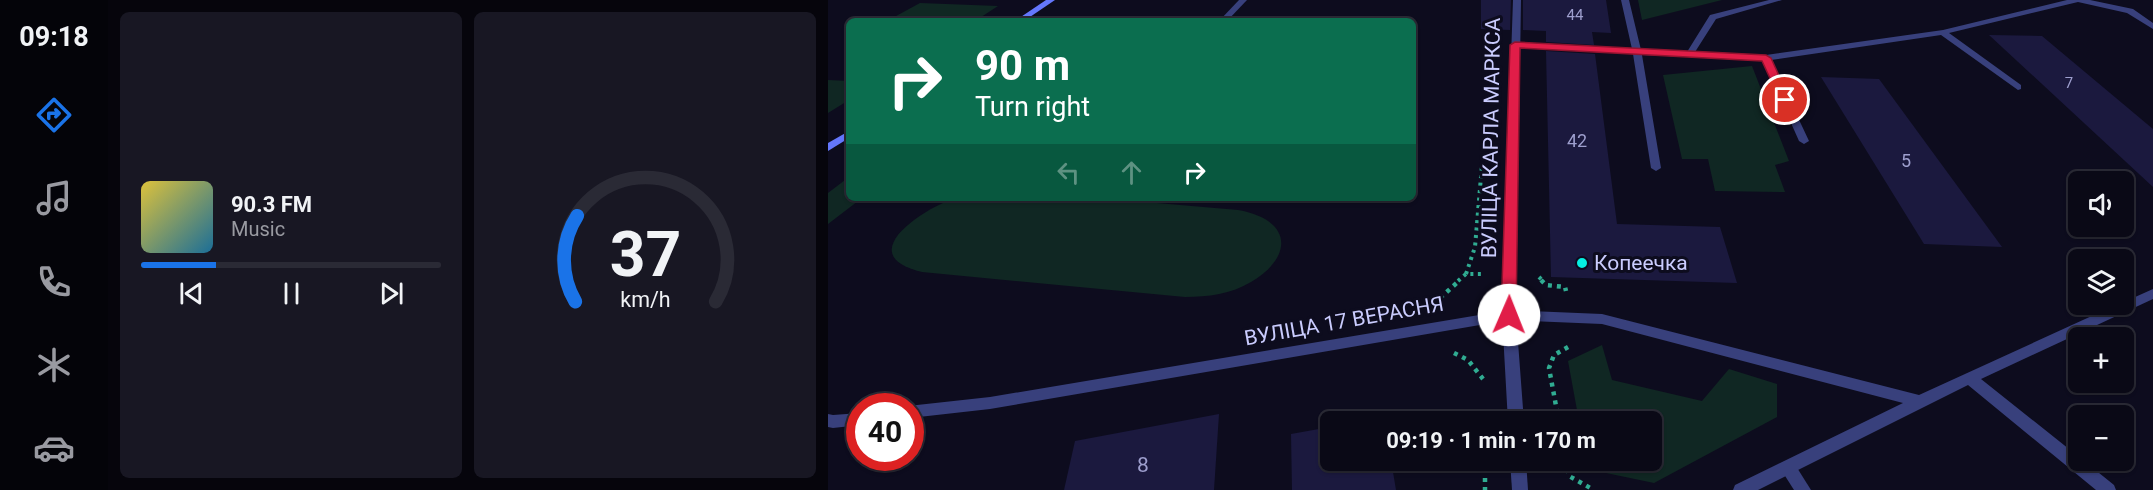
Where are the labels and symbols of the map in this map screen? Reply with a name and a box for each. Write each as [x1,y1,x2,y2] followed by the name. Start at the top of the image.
[1567,6,1584,24] house number: 44
[1477,17,1505,258] street label: ВУЛІЦА КАРЛА МАРКСА
[1759,74,1810,125] pin
[2065,74,2073,92] house number: 7
[1567,130,1587,151] house number: 42
[1901,150,1911,171] house number: 5
[1594,251,1688,275] place label: Копеечка
[1575,256,1589,270] marker: Копеечка
[1477,283,1541,347] position arrow
[1242,292,1446,350] street label: ВУЛІЦА 17 ВЕРАСНЯ
[846,393,924,471] speed limit sign: 40
[1137,453,1149,477] house number: 8

